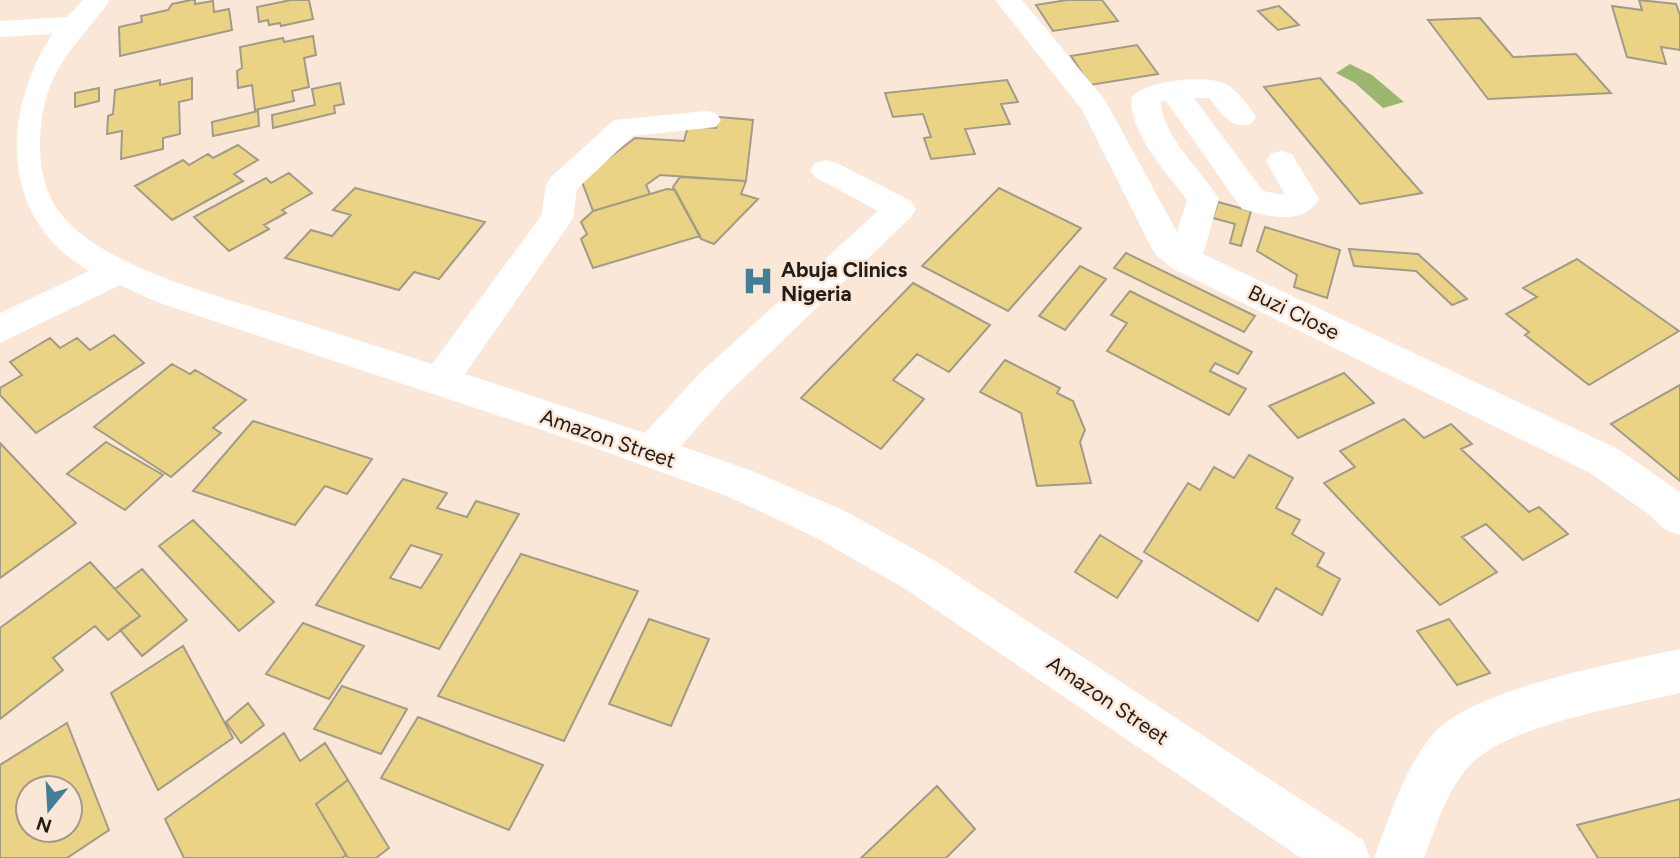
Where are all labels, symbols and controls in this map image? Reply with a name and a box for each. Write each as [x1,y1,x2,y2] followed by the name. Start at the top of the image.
[781,257,908,306] place label: Abuja Clinics Nigeria
[741,264,775,298] hospital icon: Abuja Clinics Nigeria
[1244,279,1344,345] street label: Buzi Close
[537,403,679,473] street label: Amazon Street
[1043,650,1173,750] street label: Amazon Street
[14,774,84,844] north arrow
[33,811,54,838] text: N

